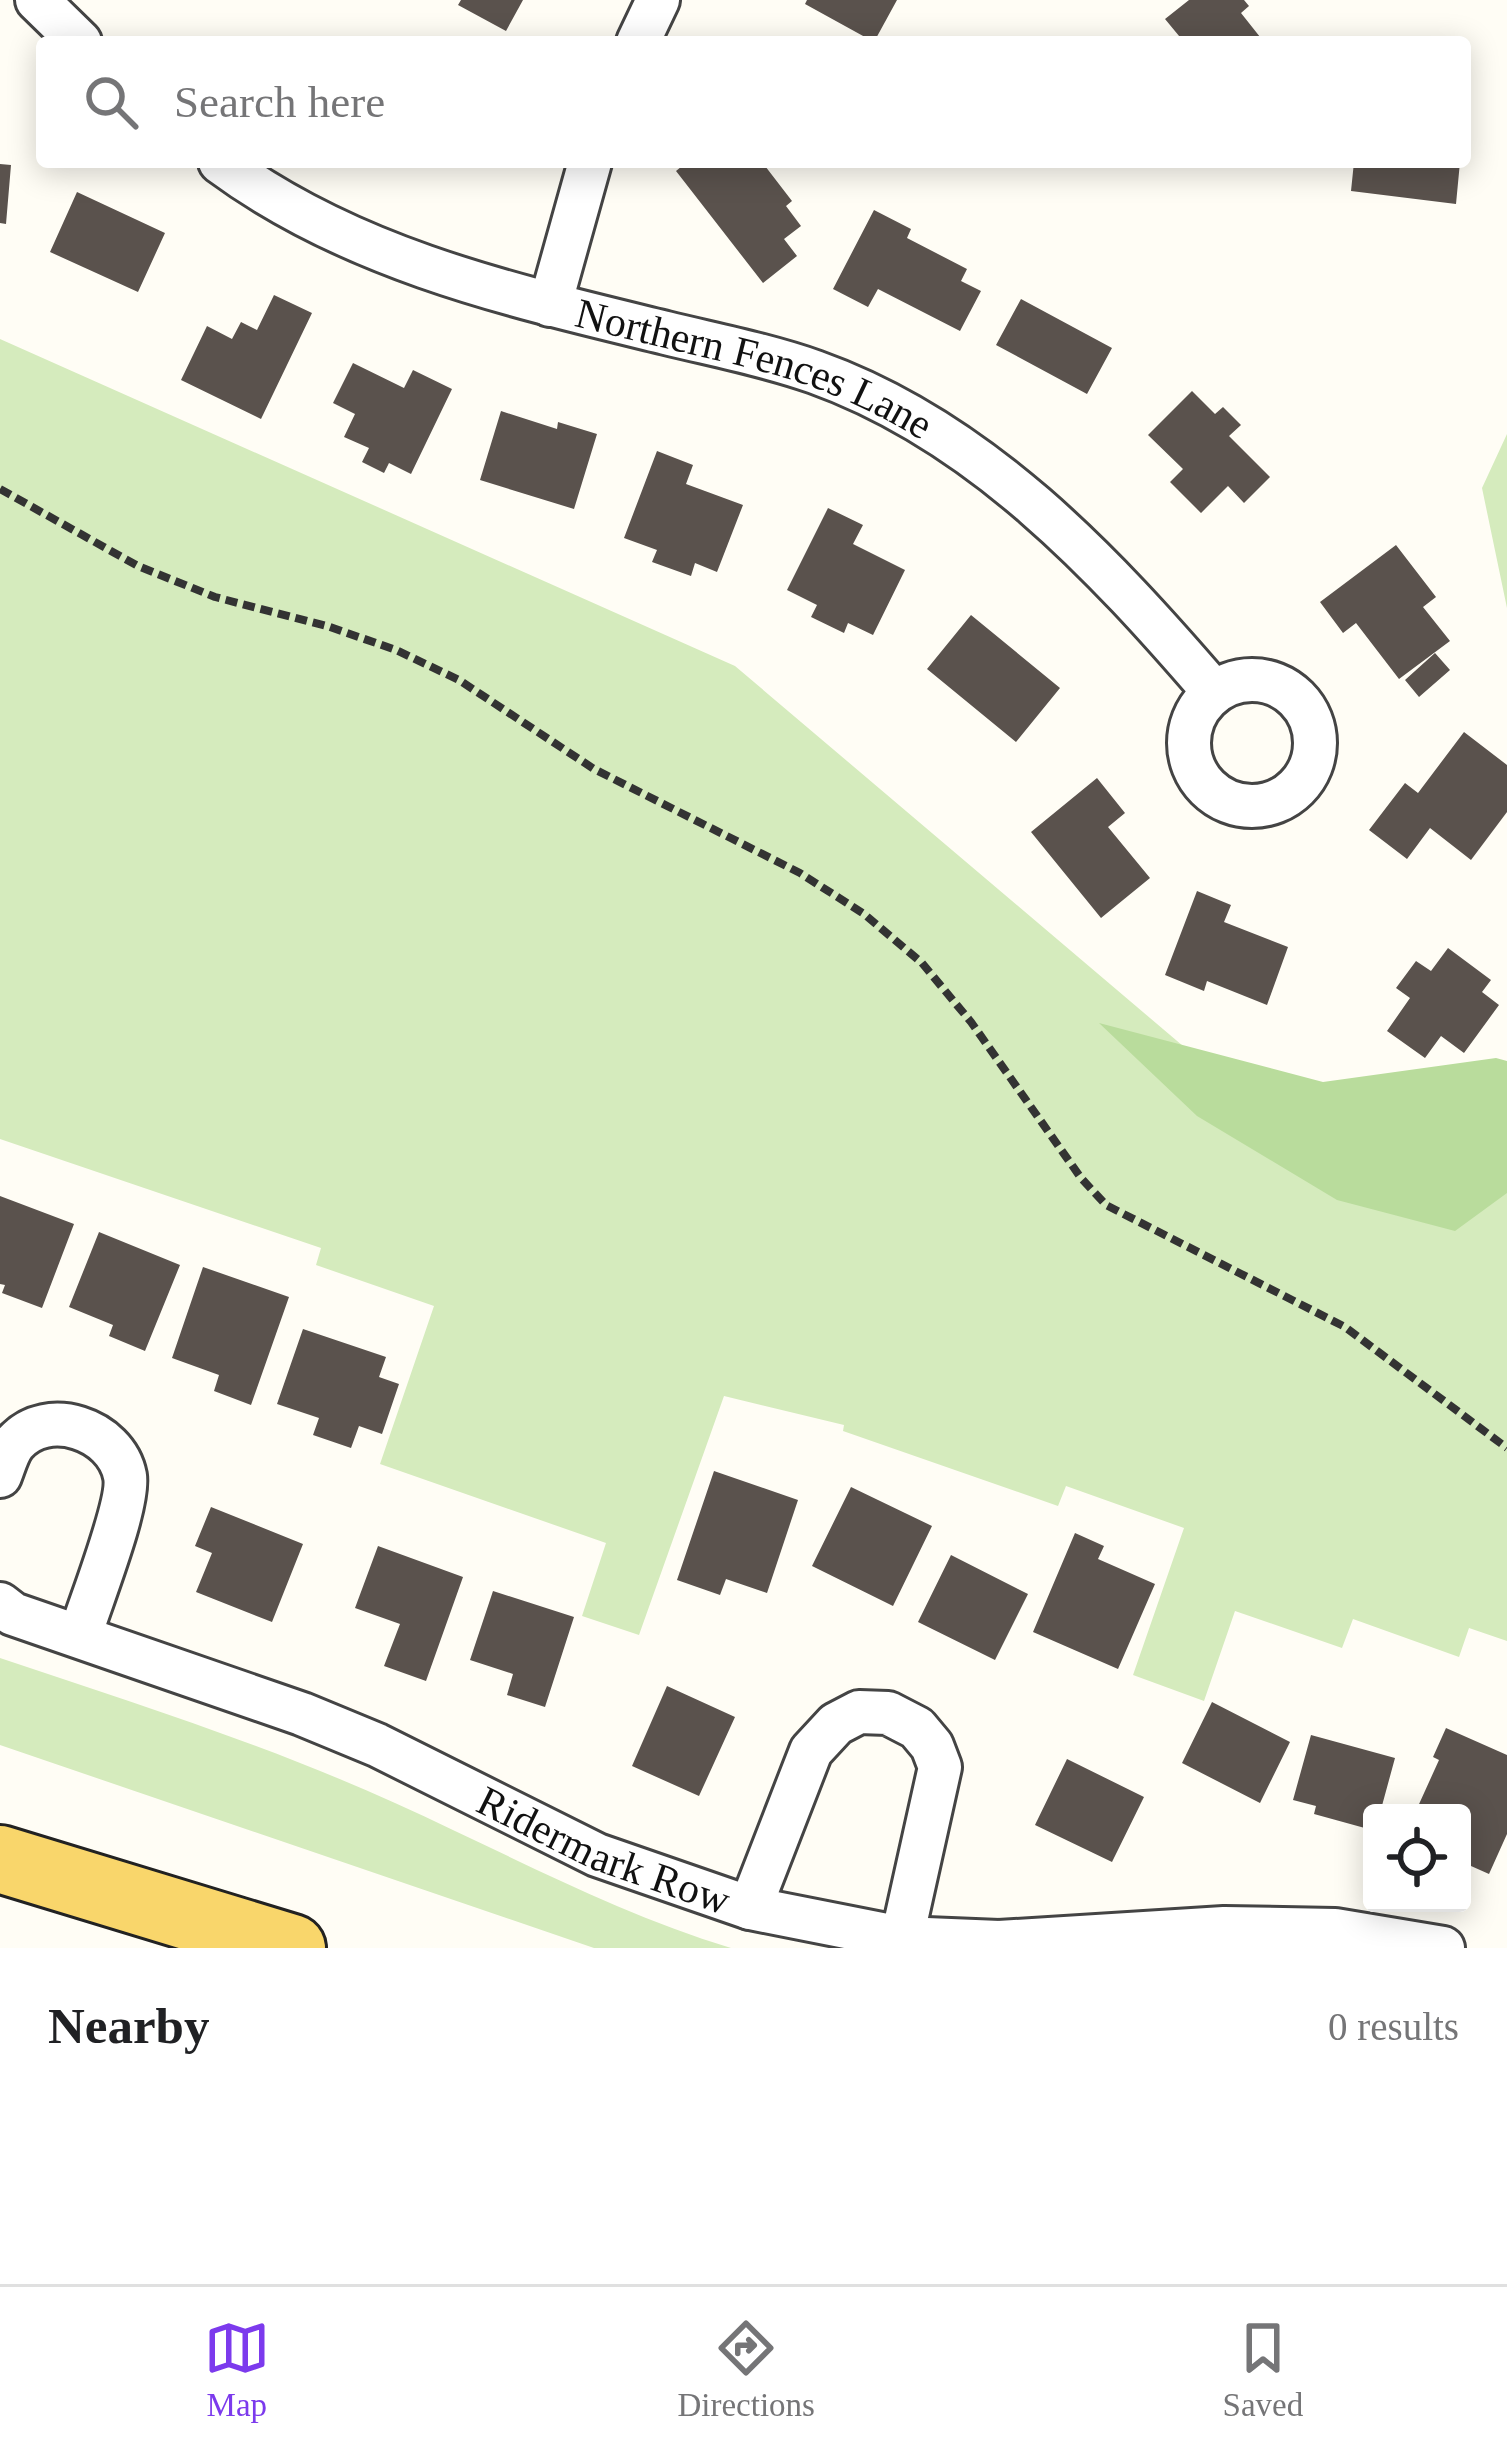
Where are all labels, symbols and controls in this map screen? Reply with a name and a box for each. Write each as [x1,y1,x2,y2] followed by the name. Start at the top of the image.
[36,36,1471,168] search box
[78,69,144,135] icon: search
[174,77,385,127] text: Search here
[571,290,941,448] street label: Northern Fences Lane
[470,1777,737,1924] street label: Ridermark Row
[1363,1804,1471,1912] map controls
[1363,1804,1471,1912] button: locate
[48,1998,209,2054] text: Nearby
[1328,2005,1459,2048] text: 0 results
[204,2315,270,2424] tab: Map
[677,2315,815,2424] tab: Directions
[1223,2315,1303,2424] tab: Saved

